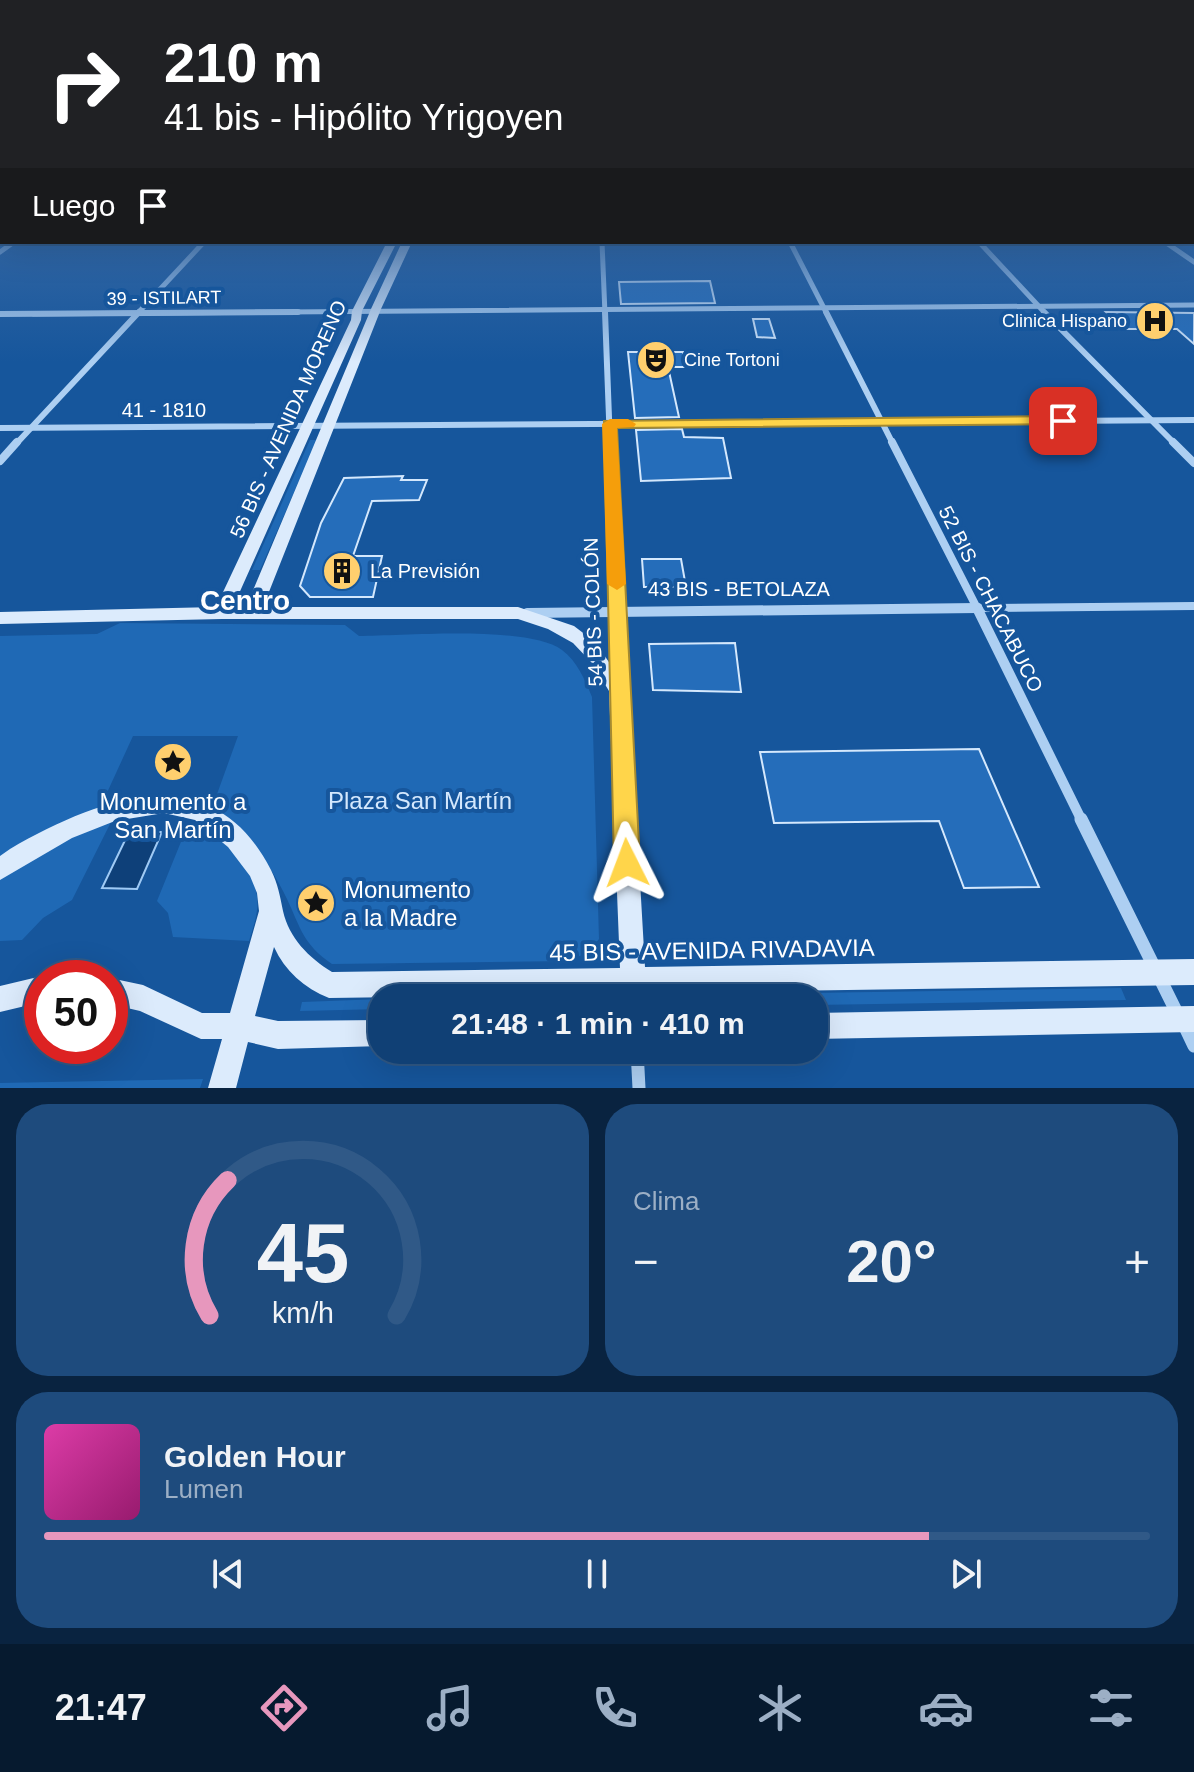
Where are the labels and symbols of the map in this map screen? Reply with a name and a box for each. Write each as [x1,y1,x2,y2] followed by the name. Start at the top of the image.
[106,287,222,309] street label: 39 - ISTILART
[226,297,350,541] street label: 56 BIS - AVENIDA MORENO
[1134,300,1176,342] hospital icon: Clinica Hispano
[1002,311,1127,331] place label: Clinica Hispano
[635,339,677,381] theatre icon: Cine Tortoni
[684,350,780,370] place label: Cine Tortoni
[1029,387,1097,455] pin
[122,399,206,421] street label: 41 - 1810
[935,502,1047,696] street label: 52 BIS - CHACABUCO
[579,537,607,687] street label: 54 BIS - COLÓN
[321,550,363,592] building icon: La Previsión
[370,560,480,582] place label: La Previsión
[648,578,831,600] street label: 43 BIS - BETOLAZA
[200,585,290,616] district label: Centro
[152,741,194,783] place icon: Monumento a San Martín
[328,787,512,814] park label: Plaza San Martín
[100,788,247,843] place label: Monumento a San Martín
[585,821,669,905] position arrow
[344,876,471,931] place label: Monumento a la Madre
[295,882,337,924] place icon: Monumento a la Madre
[549,934,875,966] street label: 45 BIS - AVENIDA RIVADAVIA
[24,960,128,1064] speed limit sign: 50

